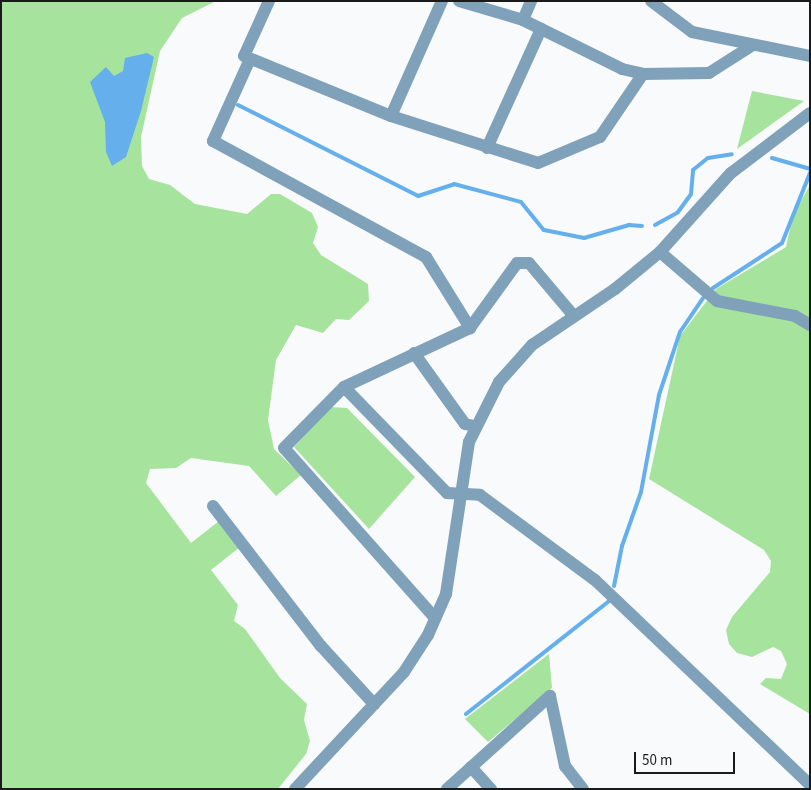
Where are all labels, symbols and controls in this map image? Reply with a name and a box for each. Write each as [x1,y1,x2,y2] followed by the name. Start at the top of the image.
[636,742,737,774] scale bar
[642,750,672,771] text: 50 m

